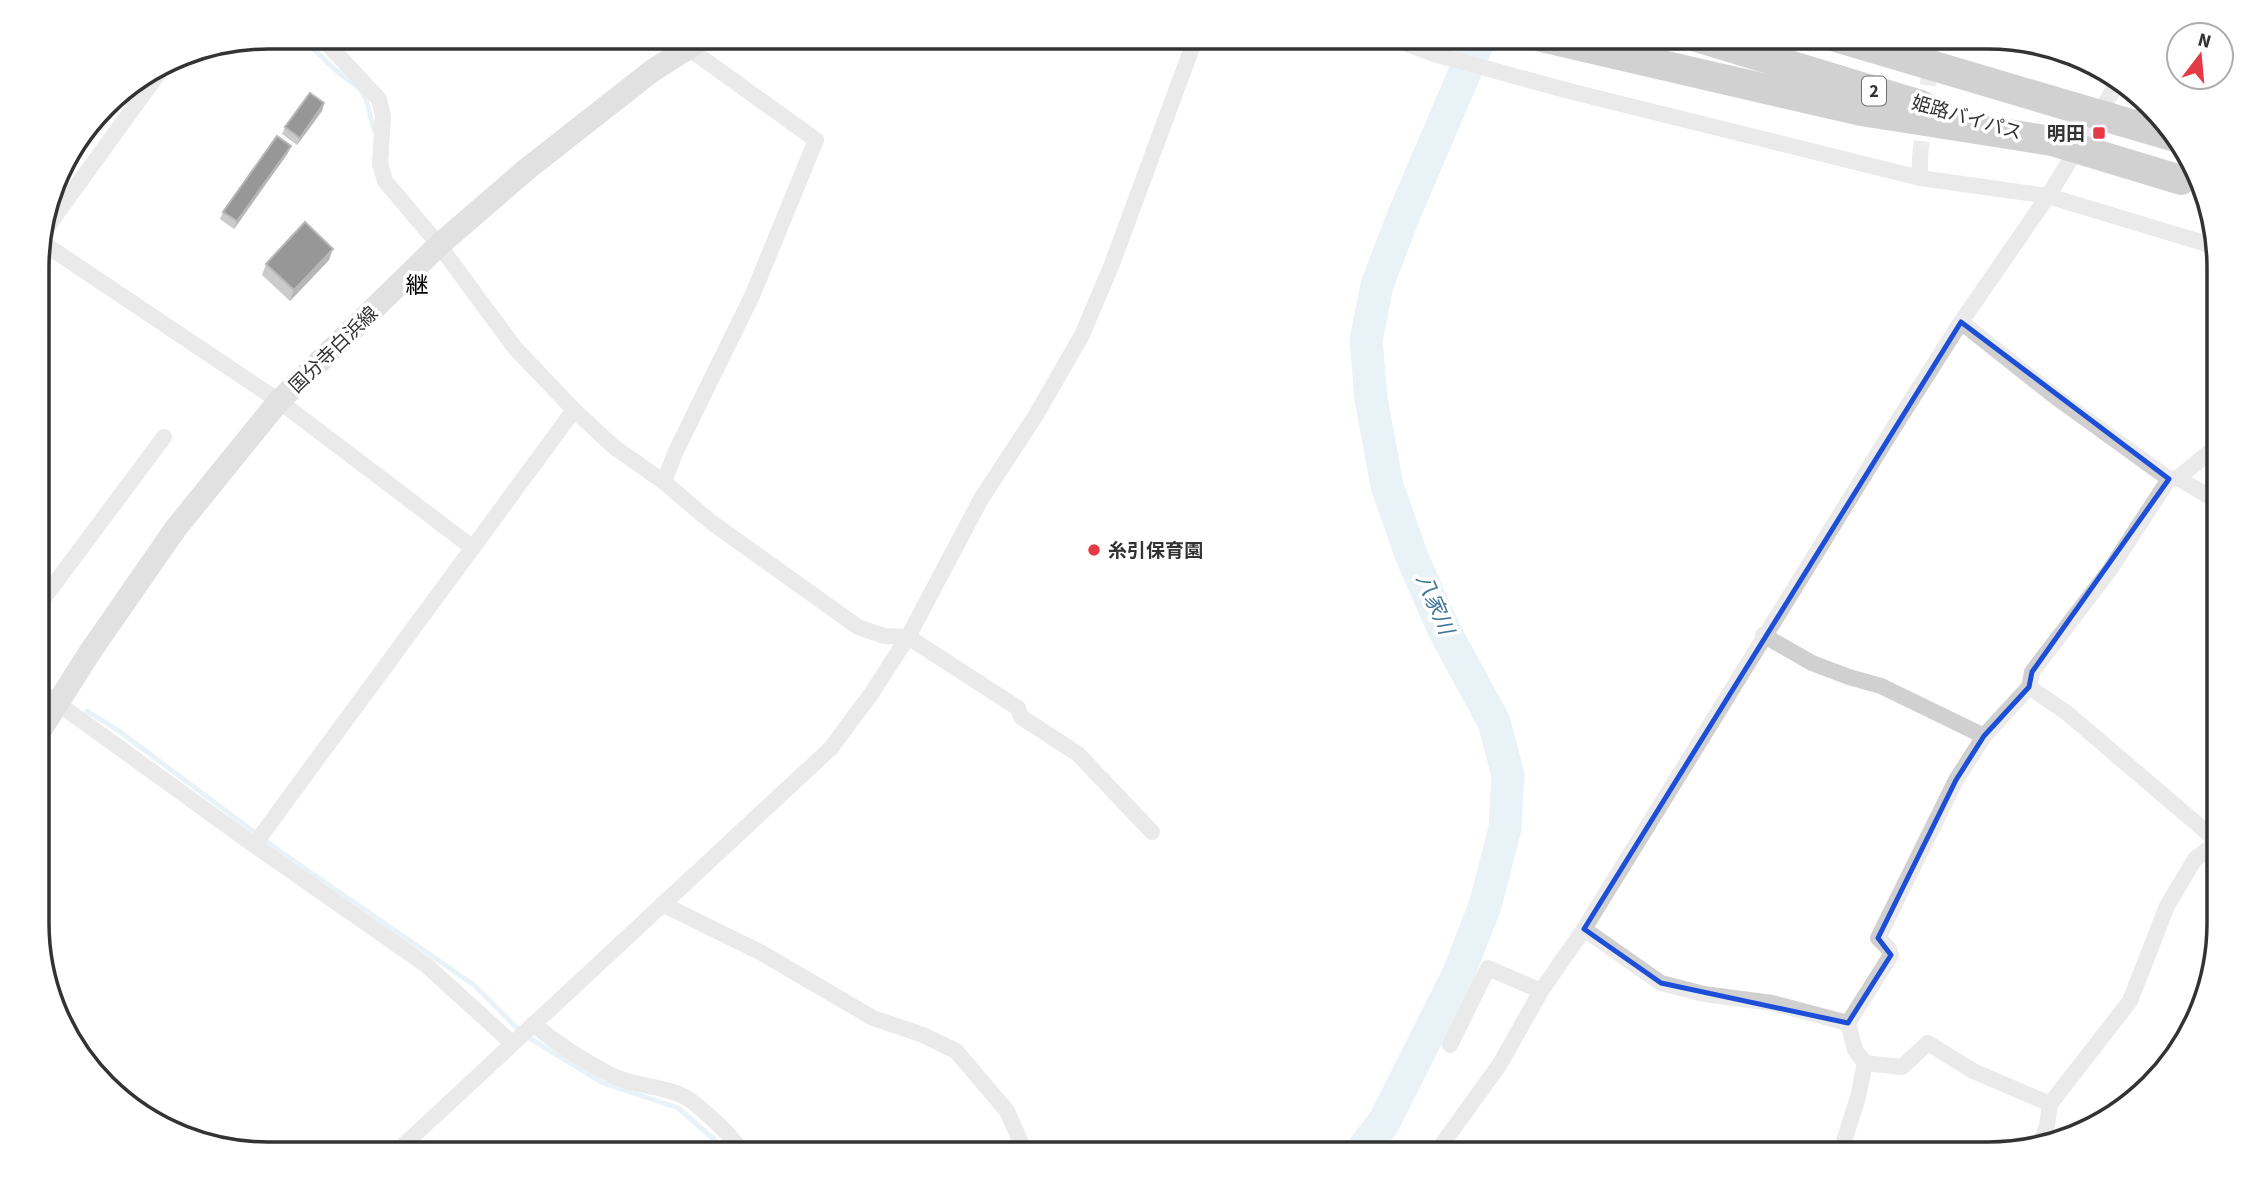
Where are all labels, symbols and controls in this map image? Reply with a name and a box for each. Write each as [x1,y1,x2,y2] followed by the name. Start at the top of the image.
[2165,21,2235,91] north arrow
[2194,26,2214,56] text: N
[1862,76,1886,106] road number: 2
[1908,90,2025,147] street label: 姫路バイパス
[2047,121,2085,148] place label: 明田
[2091,125,2107,141] marker: 明田
[406,269,429,302] district label: 継
[284,301,384,399] street label: 国分寺白浜線
[1108,538,1203,565] place label: 糸引保育園
[1086,542,1102,558] marker: 糸引保育園
[1409,569,1462,641] water label: 八家川

